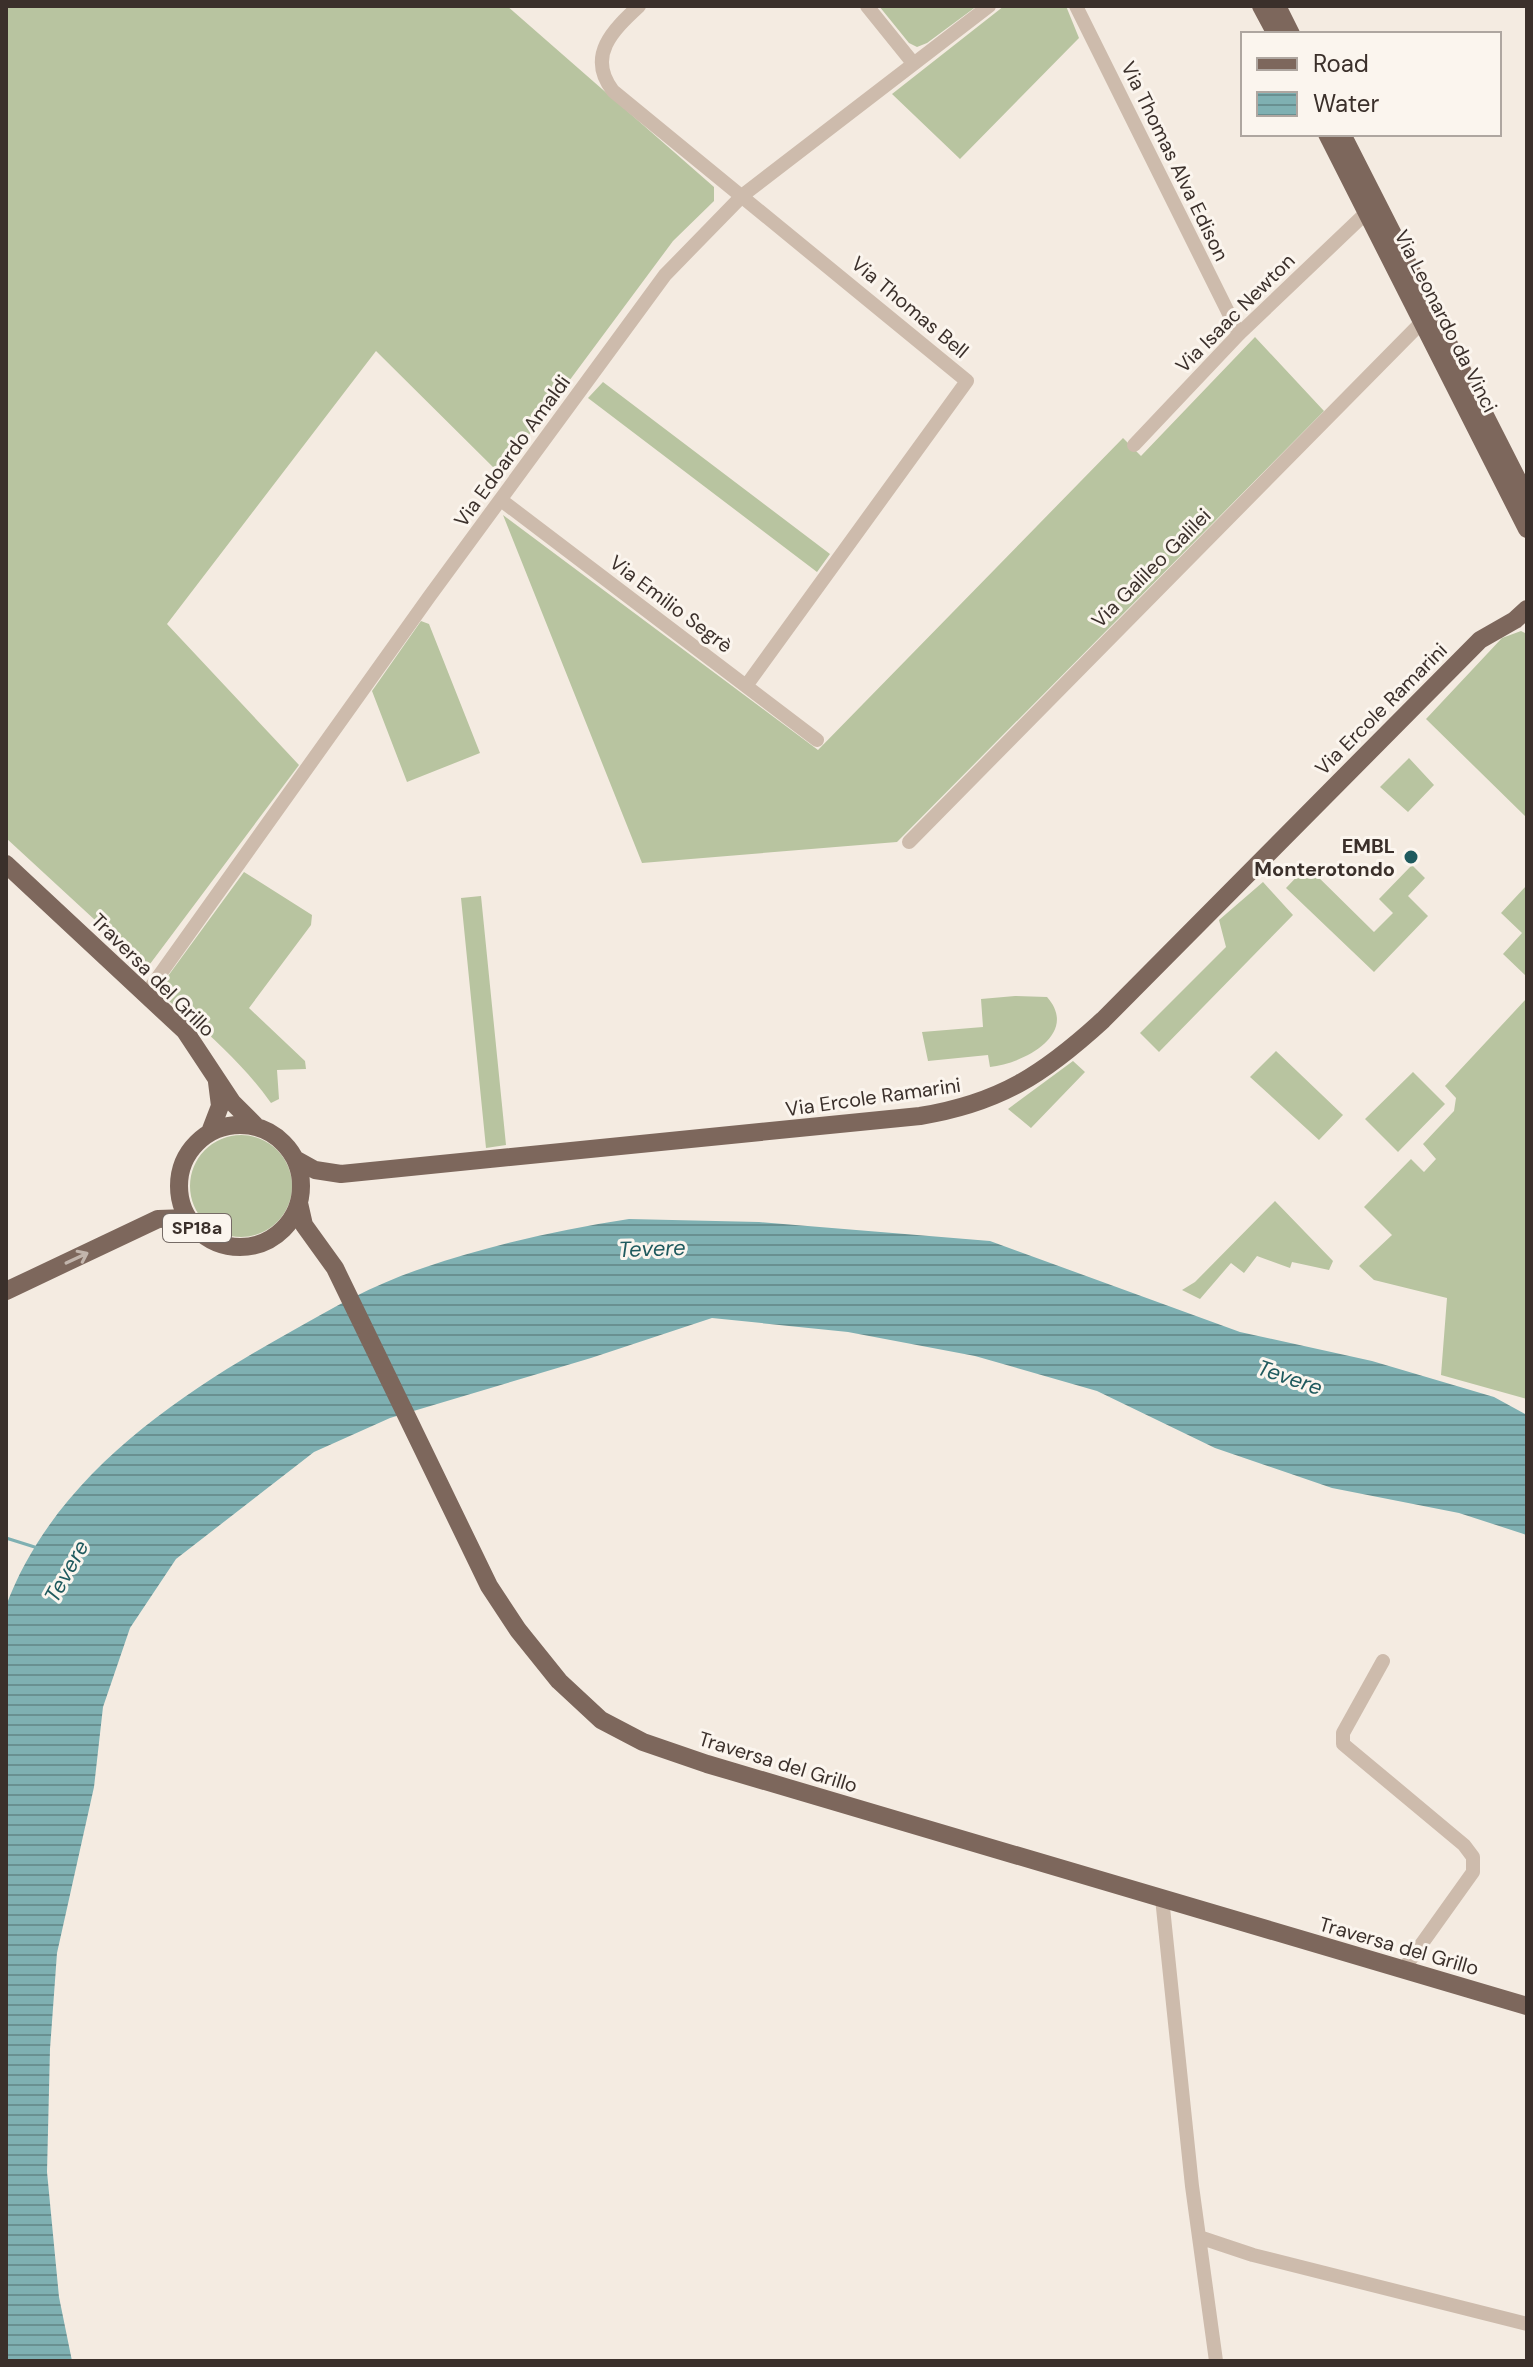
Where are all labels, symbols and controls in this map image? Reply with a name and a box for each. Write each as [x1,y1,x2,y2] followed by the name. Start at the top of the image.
[1241,32,1501,136] legend
[1313,48,1369,79] text: Road
[1115,57,1235,265] street label: Via Thomas Alva Edison
[1313,88,1379,119] text: Water
[1389,225,1503,417] street label: Via Leonardo da Vinci
[1170,248,1300,378] street label: Via Isaac Newton
[846,250,974,364] street label: Via Thomas Bell
[448,370,576,532] street label: Via Edoardo Amaldi
[1086,503,1216,633] street label: Via Galileo Galilei
[604,549,738,659] street label: Via Emilio Segrè
[1309,637,1453,781] street label: Via Ercole Ramarini
[1254,833,1395,882] place label: EMBL Monterotondo
[1402,848,1420,866] marker: EMBL Monterotondo
[86,908,220,1042] street label: Traversa del Grillo
[784,1072,962,1122] street label: Via Ercole Ramarini
[163,1214,231,1242] road number: SP18a
[618,1233,686,1264] water label: Tevere
[64,1250,88,1265] one-way arrow
[1253,1353,1326,1402] water label: Tevere
[37,1535,95,1608] water label: Tevere
[695,1725,861,1799] street label: Traversa del Grillo
[1316,1911,1482,1981] street label: Traversa del Grillo

